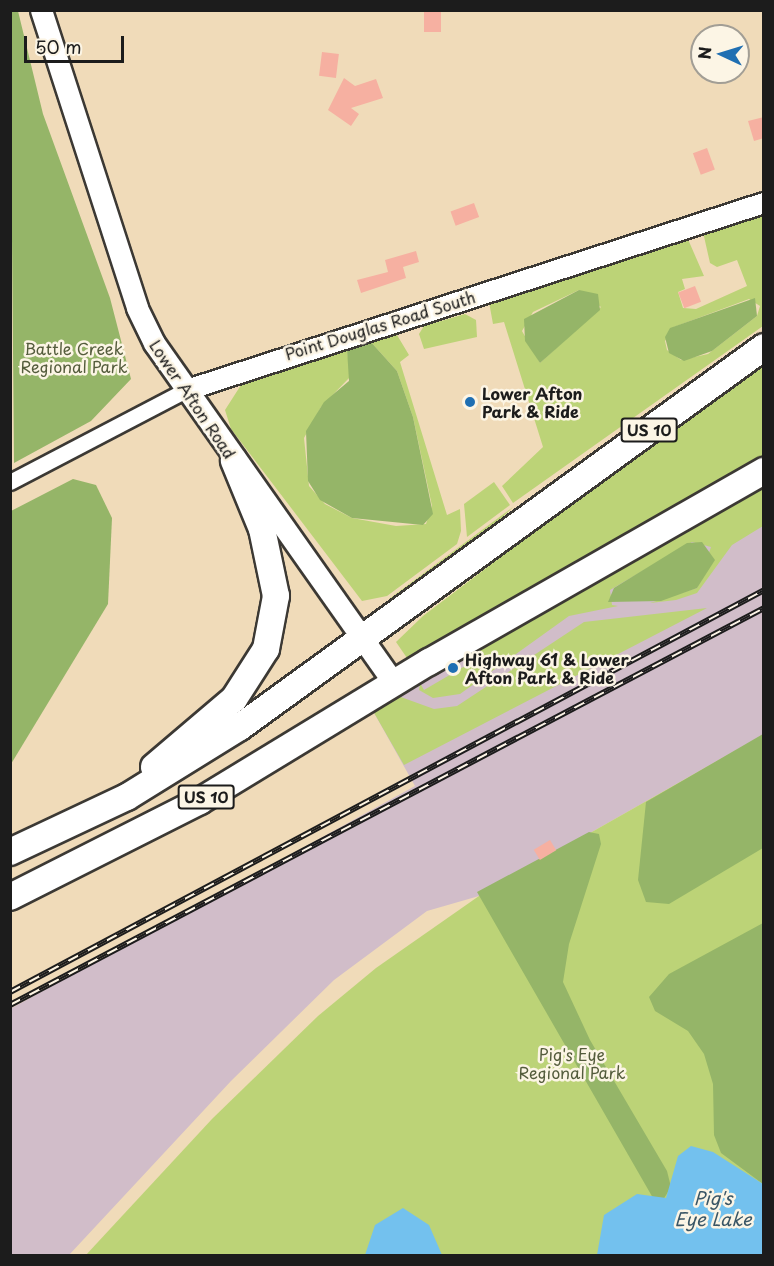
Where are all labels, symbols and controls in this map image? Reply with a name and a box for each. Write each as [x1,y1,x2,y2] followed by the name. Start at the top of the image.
[27,24,128,62] scale bar
[690,24,750,84] north arrow
[35,33,82,60] text: 50 m
[692,46,716,60] text: N
[282,287,478,363] street label: Point Douglas Road South
[146,336,240,462] street label: Lower Afton Road
[21,338,127,376] park label: Battle Creek Regional Park
[482,383,582,421] place label: Lower Afton Park & Ride
[463,395,477,409] marker: Lower Afton Park & Ride
[620,418,678,442] road number: US 10
[465,649,629,687] place label: Highway 61 & Lower Afton Park & Ride
[446,661,460,675] marker: Highway 61 & Lower Afton Park & Ride
[178,785,234,809] road number: US 10
[519,1044,625,1082] park label: Pig's Eye Regional Park
[674,1188,752,1230] water label: Pig's Eye Lake

